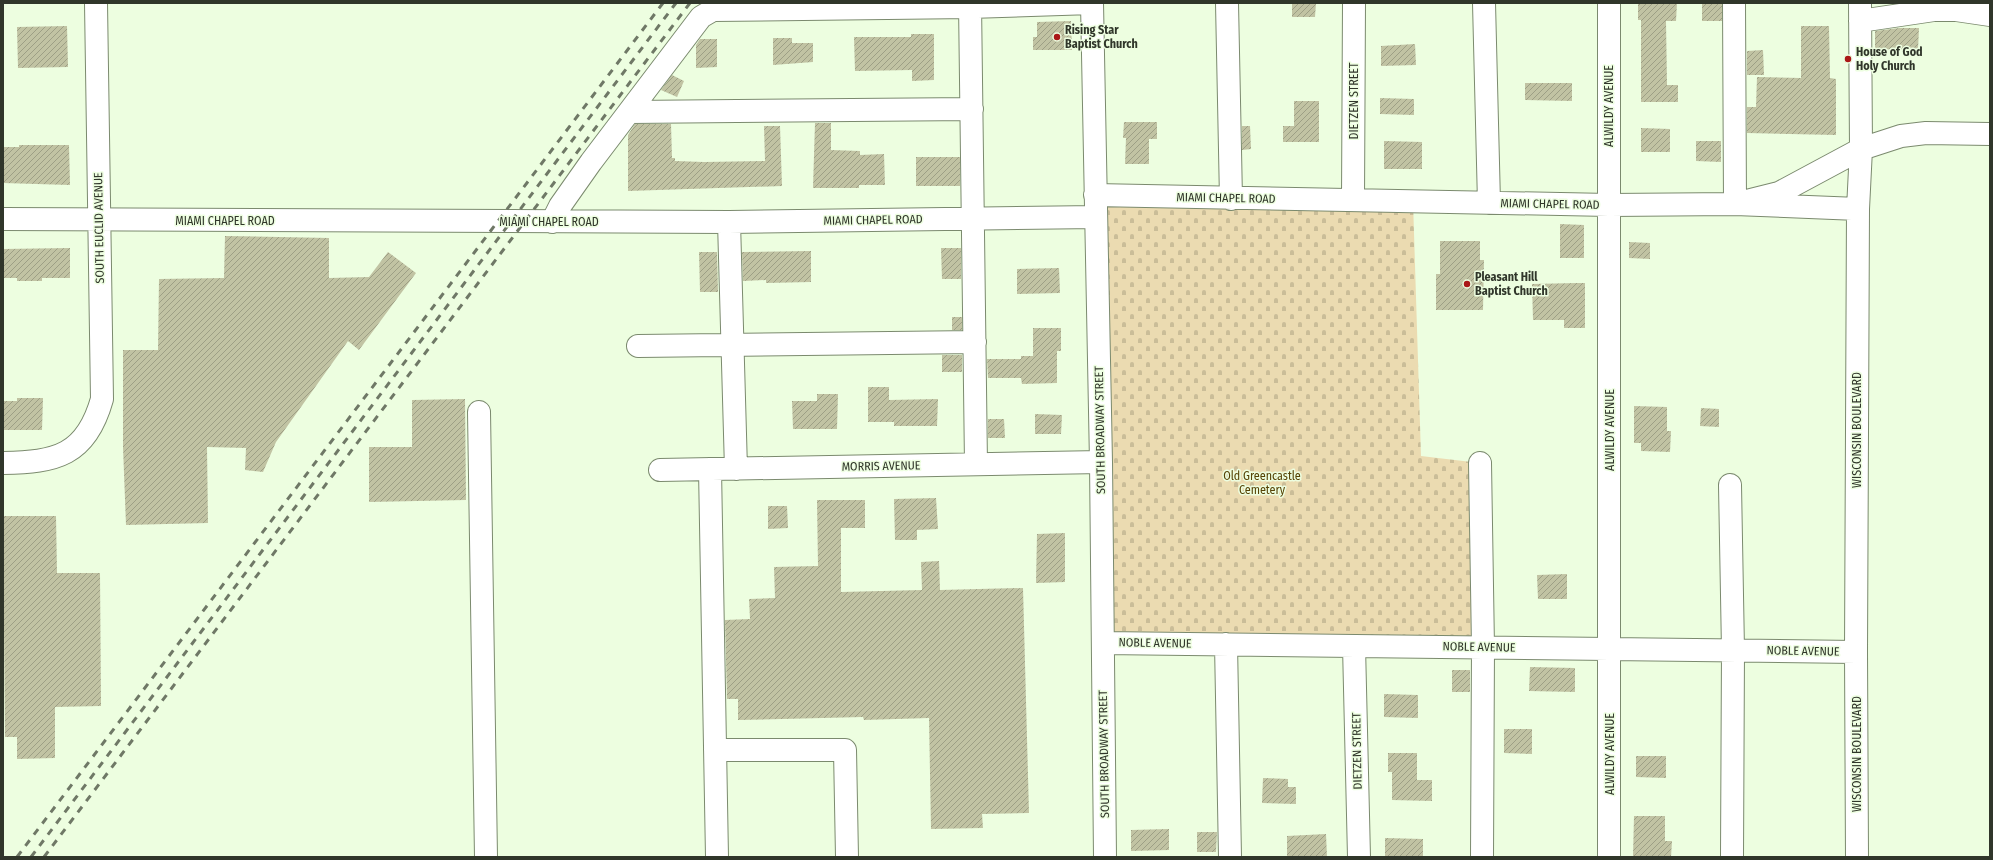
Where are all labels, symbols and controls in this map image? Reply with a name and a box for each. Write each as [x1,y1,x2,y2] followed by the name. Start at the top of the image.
[1065,23,1138,51] place label: Rising Star Baptist Church
[1052,32,1062,42] marker: Rising Star Baptist Church
[1856,45,1923,73] place label: House of God Holy Church
[1843,54,1853,64] marker: House of God Holy Church
[1347,62,1361,140] street label: DIETZEN STREET
[1602,65,1616,147] street label: ALWILDY AVENUE
[91,172,107,284] street label: SOUTH EUCLID AVENUE
[1176,190,1276,206] street label: MIAMI CHAPEL ROAD
[1500,196,1600,212] street label: MIAMI CHAPEL ROAD
[823,212,923,228] street label: MIAMI CHAPEL ROAD
[175,214,275,228] street label: MIAMI CHAPEL ROAD
[499,215,599,229] street label: MIAMI CHAPEL ROAD
[1475,270,1548,298] place label: Pleasant Hill Baptist Church
[1462,279,1472,289] marker: Pleasant Hill Baptist Church
[1092,365,1108,494] street label: SOUTH BROADWAY STREET
[1850,372,1864,488] street label: WISCONSIN BOULEVARD
[1603,389,1617,471] street label: ALWILDY AVENUE
[841,458,921,474] street label: MORRIS AVENUE
[1223,469,1301,497] park label: Old Greencastle Cemetery
[1118,635,1192,651] street label: NOBLE AVENUE
[1442,639,1516,655] street label: NOBLE AVENUE
[1766,643,1840,659] street label: NOBLE AVENUE
[1096,689,1112,818] street label: SOUTH BROADWAY STREET
[1850,696,1864,812] street label: WISCONSIN BOULEVARD
[1349,712,1365,790] street label: DIETZEN STREET
[1603,713,1617,795] street label: ALWILDY AVENUE

